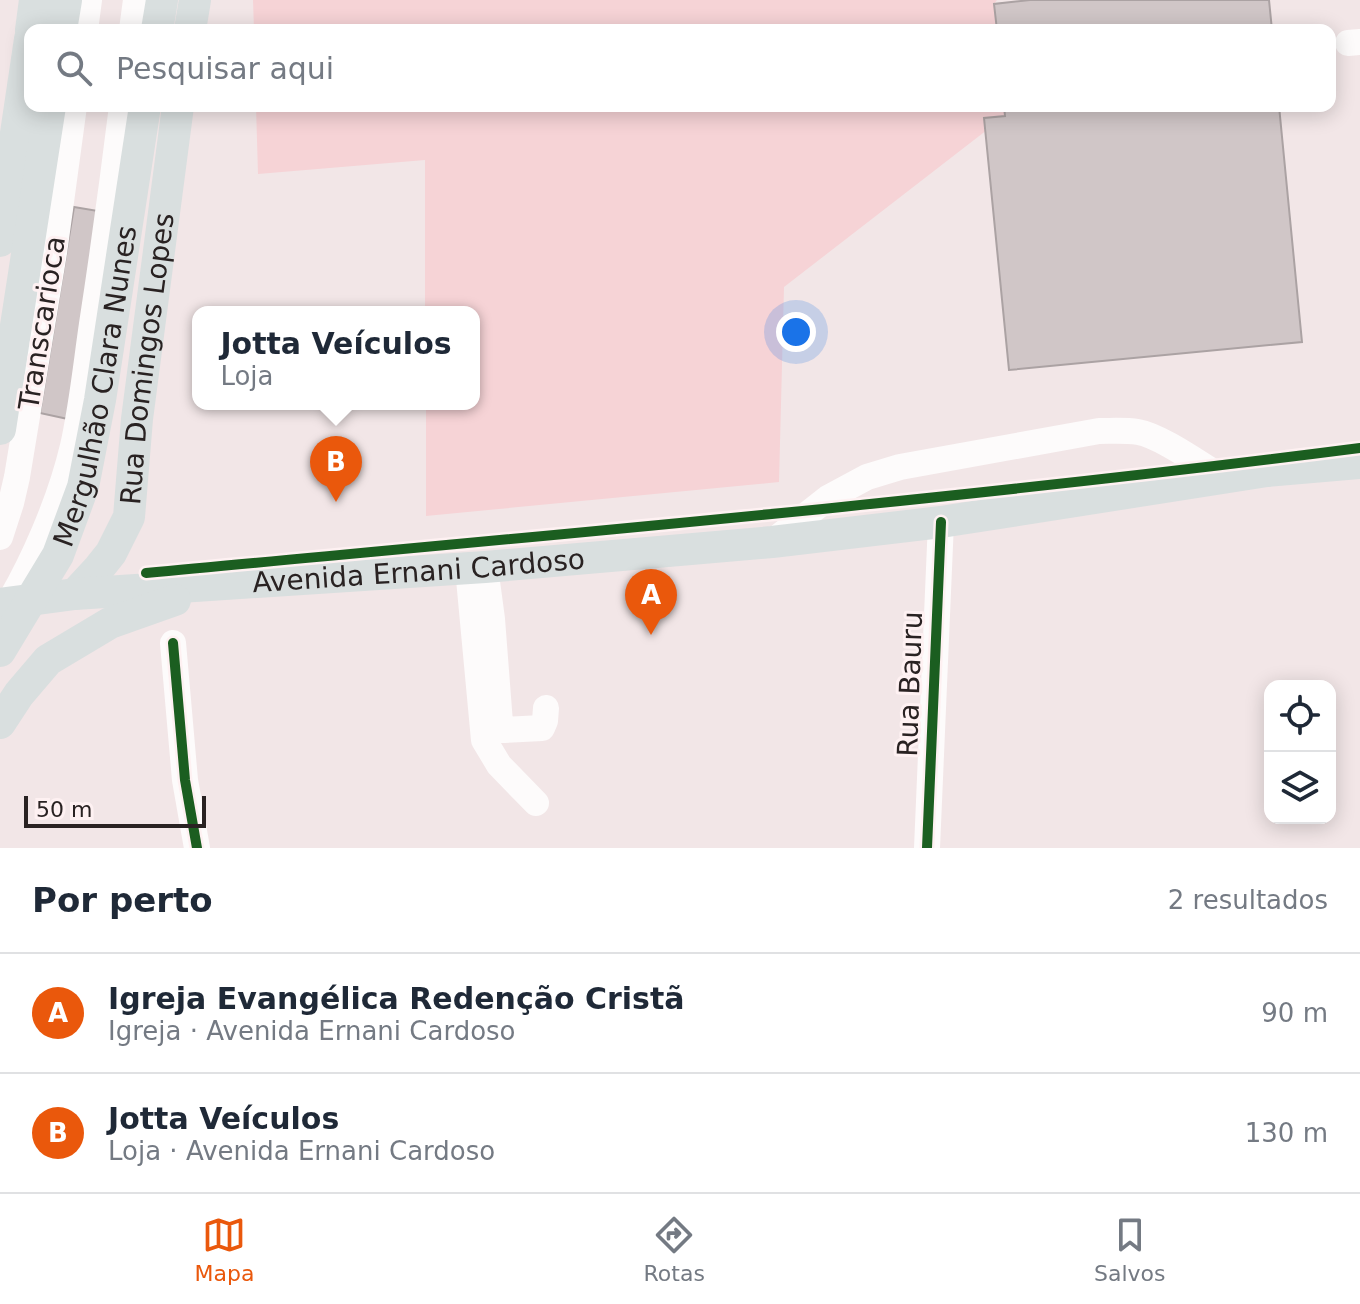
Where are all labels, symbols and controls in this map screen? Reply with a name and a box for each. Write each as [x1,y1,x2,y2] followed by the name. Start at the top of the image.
[24,24,1336,112] search box
[52,46,96,90] icon: search
[116,51,334,86] text: Pesquisar aqui
[114,211,180,506] street label: Rua Domingos Lopes
[46,223,143,551] street label: Mergulhão Clara Nunes
[12,234,72,413] street label: Transcarioca
[192,306,480,410] popup
[776,312,816,352] your location
[220,326,452,361] text: Jotta Veículos
[220,361,273,391] text: Loja
[310,436,362,502] pin: B
[251,542,586,599] street label: Avenida Ernani Cardoso
[625,569,677,635] pin: A
[891,611,929,757] street label: Rua Bauru
[1264,680,1336,824] map controls
[1264,680,1336,752] button: locate
[1264,752,1336,824] button: layers
[24,792,206,828] scale bar
[36,797,92,822] text: 50 m
[32,880,213,920] text: Por perto
[1168,885,1328,915] text: 2 resultados
[108,981,685,1016] text: Igreja Evangélica Redenção Cristã
[48,998,68,1028] text: A
[1261,998,1328,1028] text: 90 m
[108,1016,516,1046] text: Igreja · Avenida Ernani Cardoso
[108,1101,339,1136] text: Jotta Veículos
[48,1118,68,1148] text: B
[1245,1118,1328,1148] text: 130 m
[108,1136,495,1166] text: Loja · Avenida Ernani Cardoso
[195,1213,254,1286] tab: Mapa
[644,1213,705,1286] tab: Rotas
[1094,1213,1165,1286] tab: Salvos

